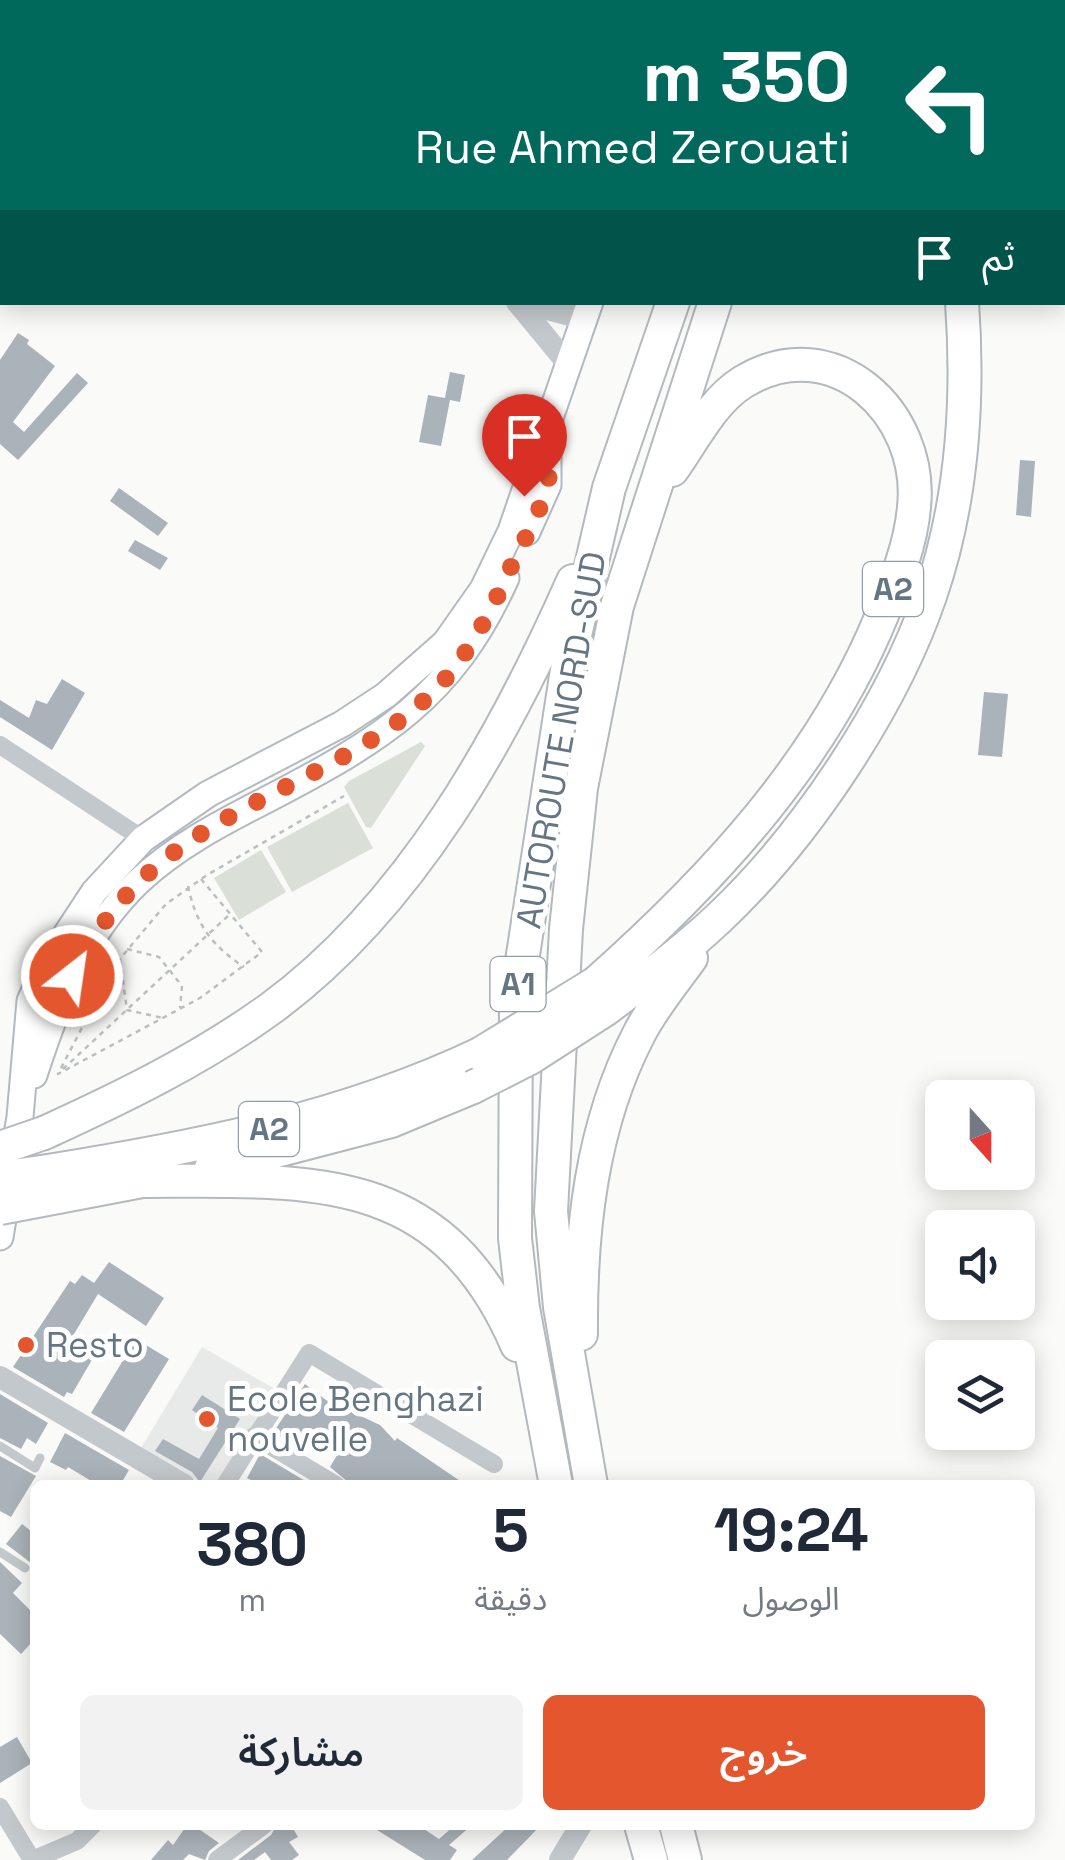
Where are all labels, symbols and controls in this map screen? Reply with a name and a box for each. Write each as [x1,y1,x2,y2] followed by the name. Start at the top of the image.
[643,32,850,121] text: 350 m
[885,40,1015,170] icon: left
[415,119,850,176] text: Rue Ahmed Zerouati
[907,230,962,285] icon: arrive
[982,233,1015,281] text: ثم
[482,394,567,497] pin
[497,409,552,464] icon: arrive
[506,548,616,932] street label: AUTOROUTE NORD-SUD
[863,562,923,616] road number: A2
[20,924,124,1028] position arrow
[490,957,546,1011] road number: A1
[925,1080,1035,1190] north arrow
[925,1080,1035,1450] map controls
[239,1102,299,1156] road number: A2
[925,1210,1035,1320] button: sound
[46,1323,144,1367] place label: Resto
[15,1334,37,1356] marker: Resto
[925,1340,1035,1450] button: layers
[227,1377,484,1461] place label: Ecole Benghazi nouvelle
[196,1408,218,1430] marker: Ecole Benghazi nouvelle
[493,1492,529,1569] text: 5
[714,1492,869,1569] text: 19:24
[196,1506,308,1583] text: 380
[474,1579,547,1619] text: دقيقة
[742,1579,840,1619] text: الوصول
[238,1580,266,1620] text: m
[80,1695,523,1810] button: مشاركة
[543,1695,985,1810] button: خروج

